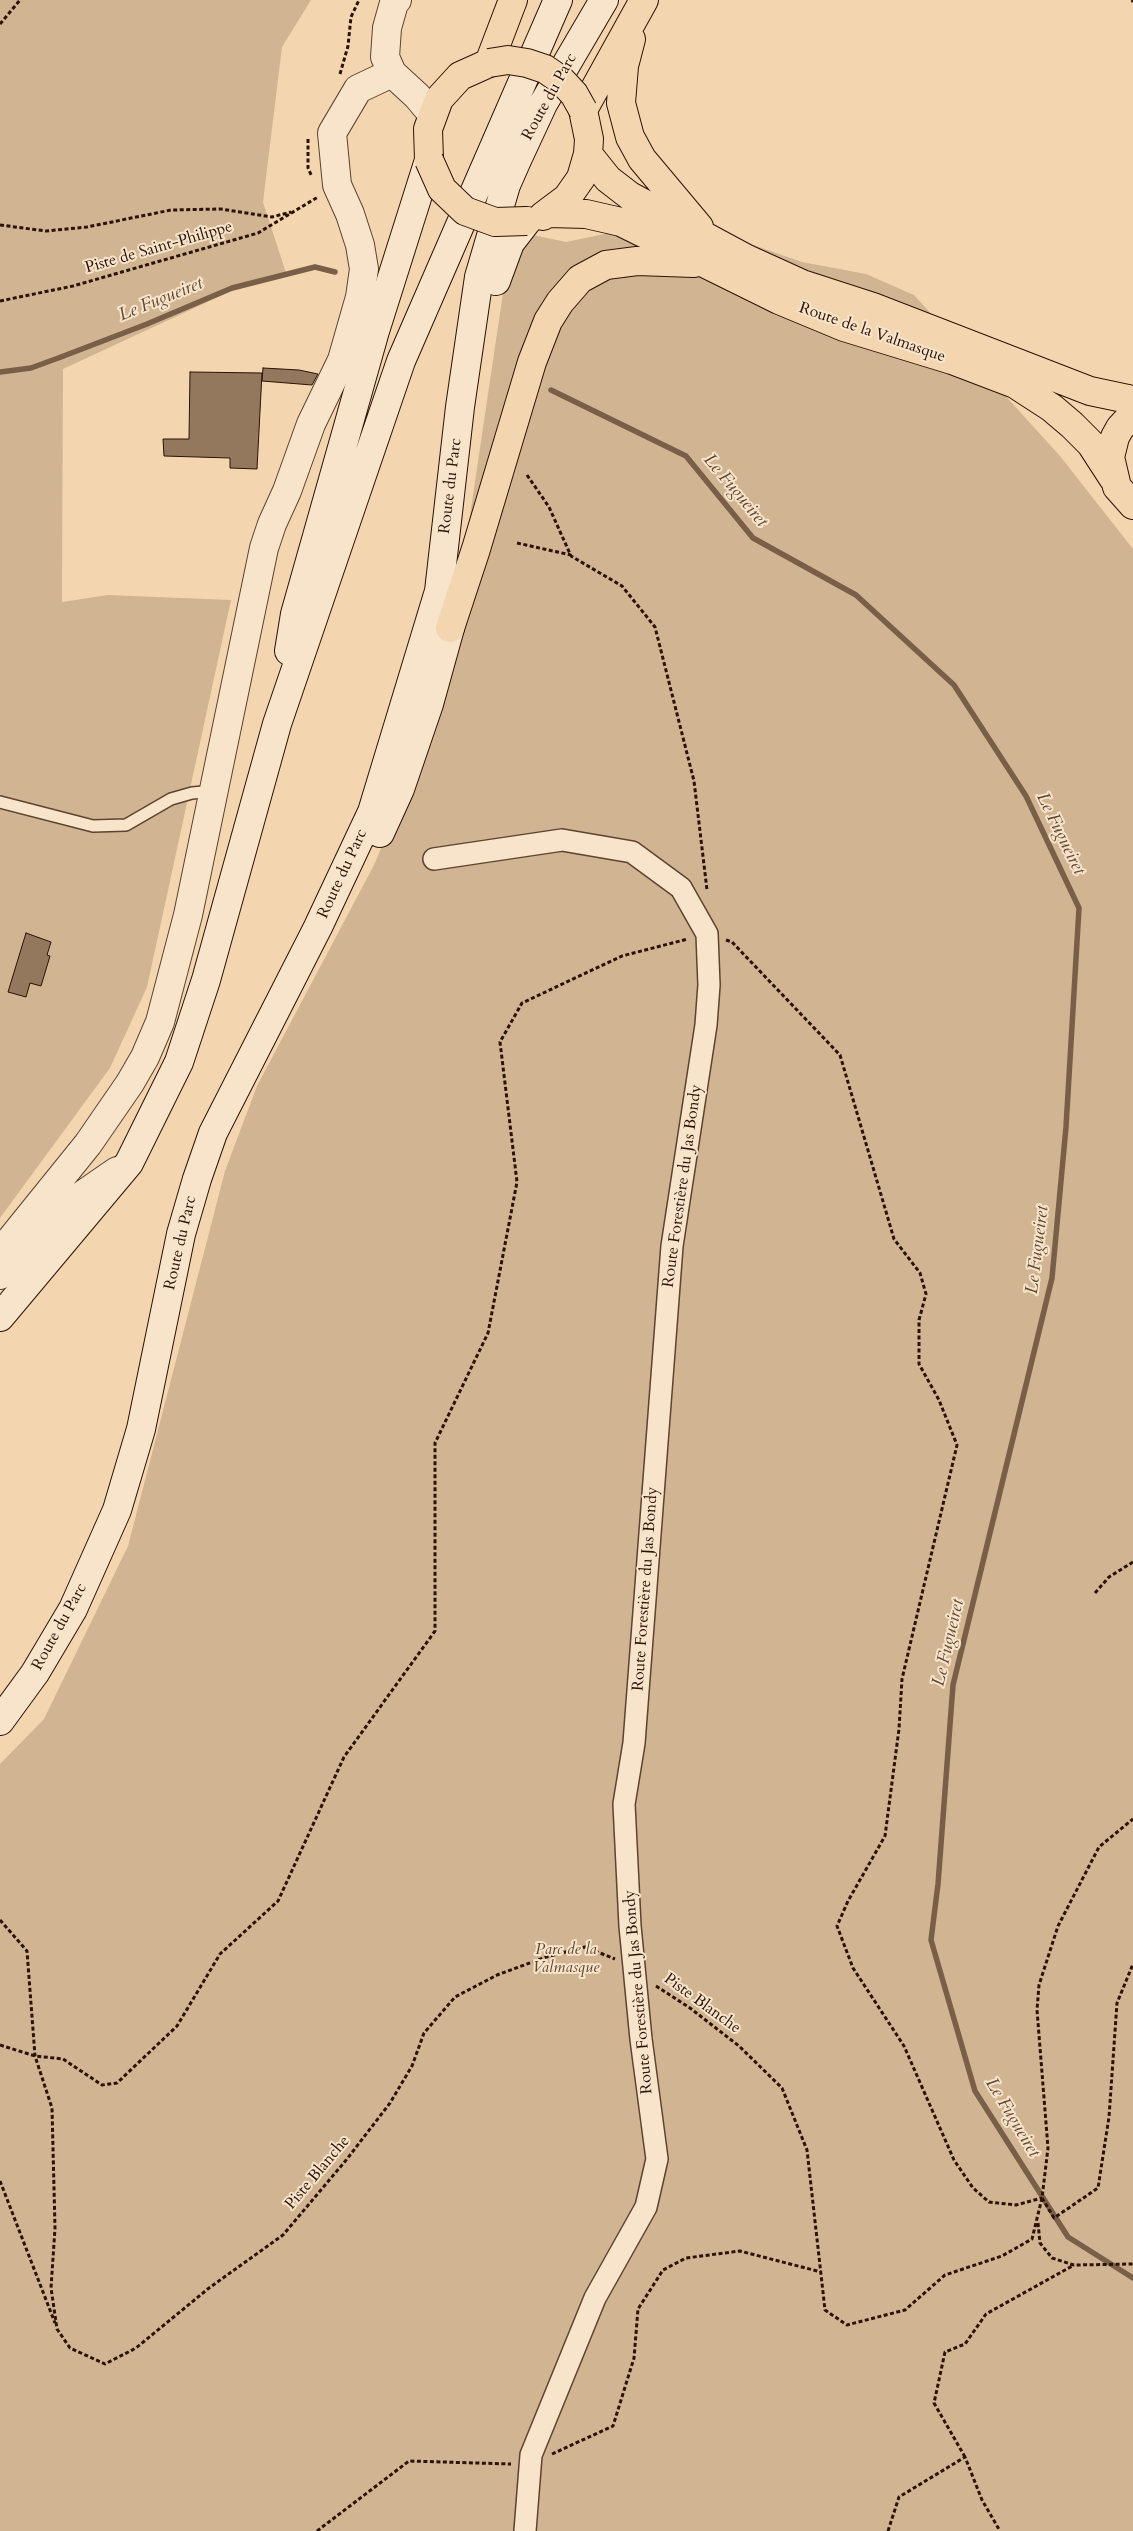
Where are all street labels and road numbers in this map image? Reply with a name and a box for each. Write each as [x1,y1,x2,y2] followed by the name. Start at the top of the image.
[518,50,582,144] street label: Route du Parc
[83,218,235,278] street label: Piste de Saint-Philippe
[796,299,948,367] street label: Route de la Valmasque
[436,437,466,535] street label: Route du Parc
[314,826,372,922] street label: Route du Parc
[659,1083,707,1289] street label: Route Forestière du Jas Bondy
[161,1194,201,1292] street label: Route du Parc
[629,1486,663,1692] street label: Route Forestière du Jas Bondy
[28,1580,92,1674] street label: Route du Parc
[621,1889,657,2095] street label: Route Forestière du Jas Bondy
[660,1970,744,2038] street label: Piste Blanche
[282,2132,354,2214] street label: Piste Blanche

